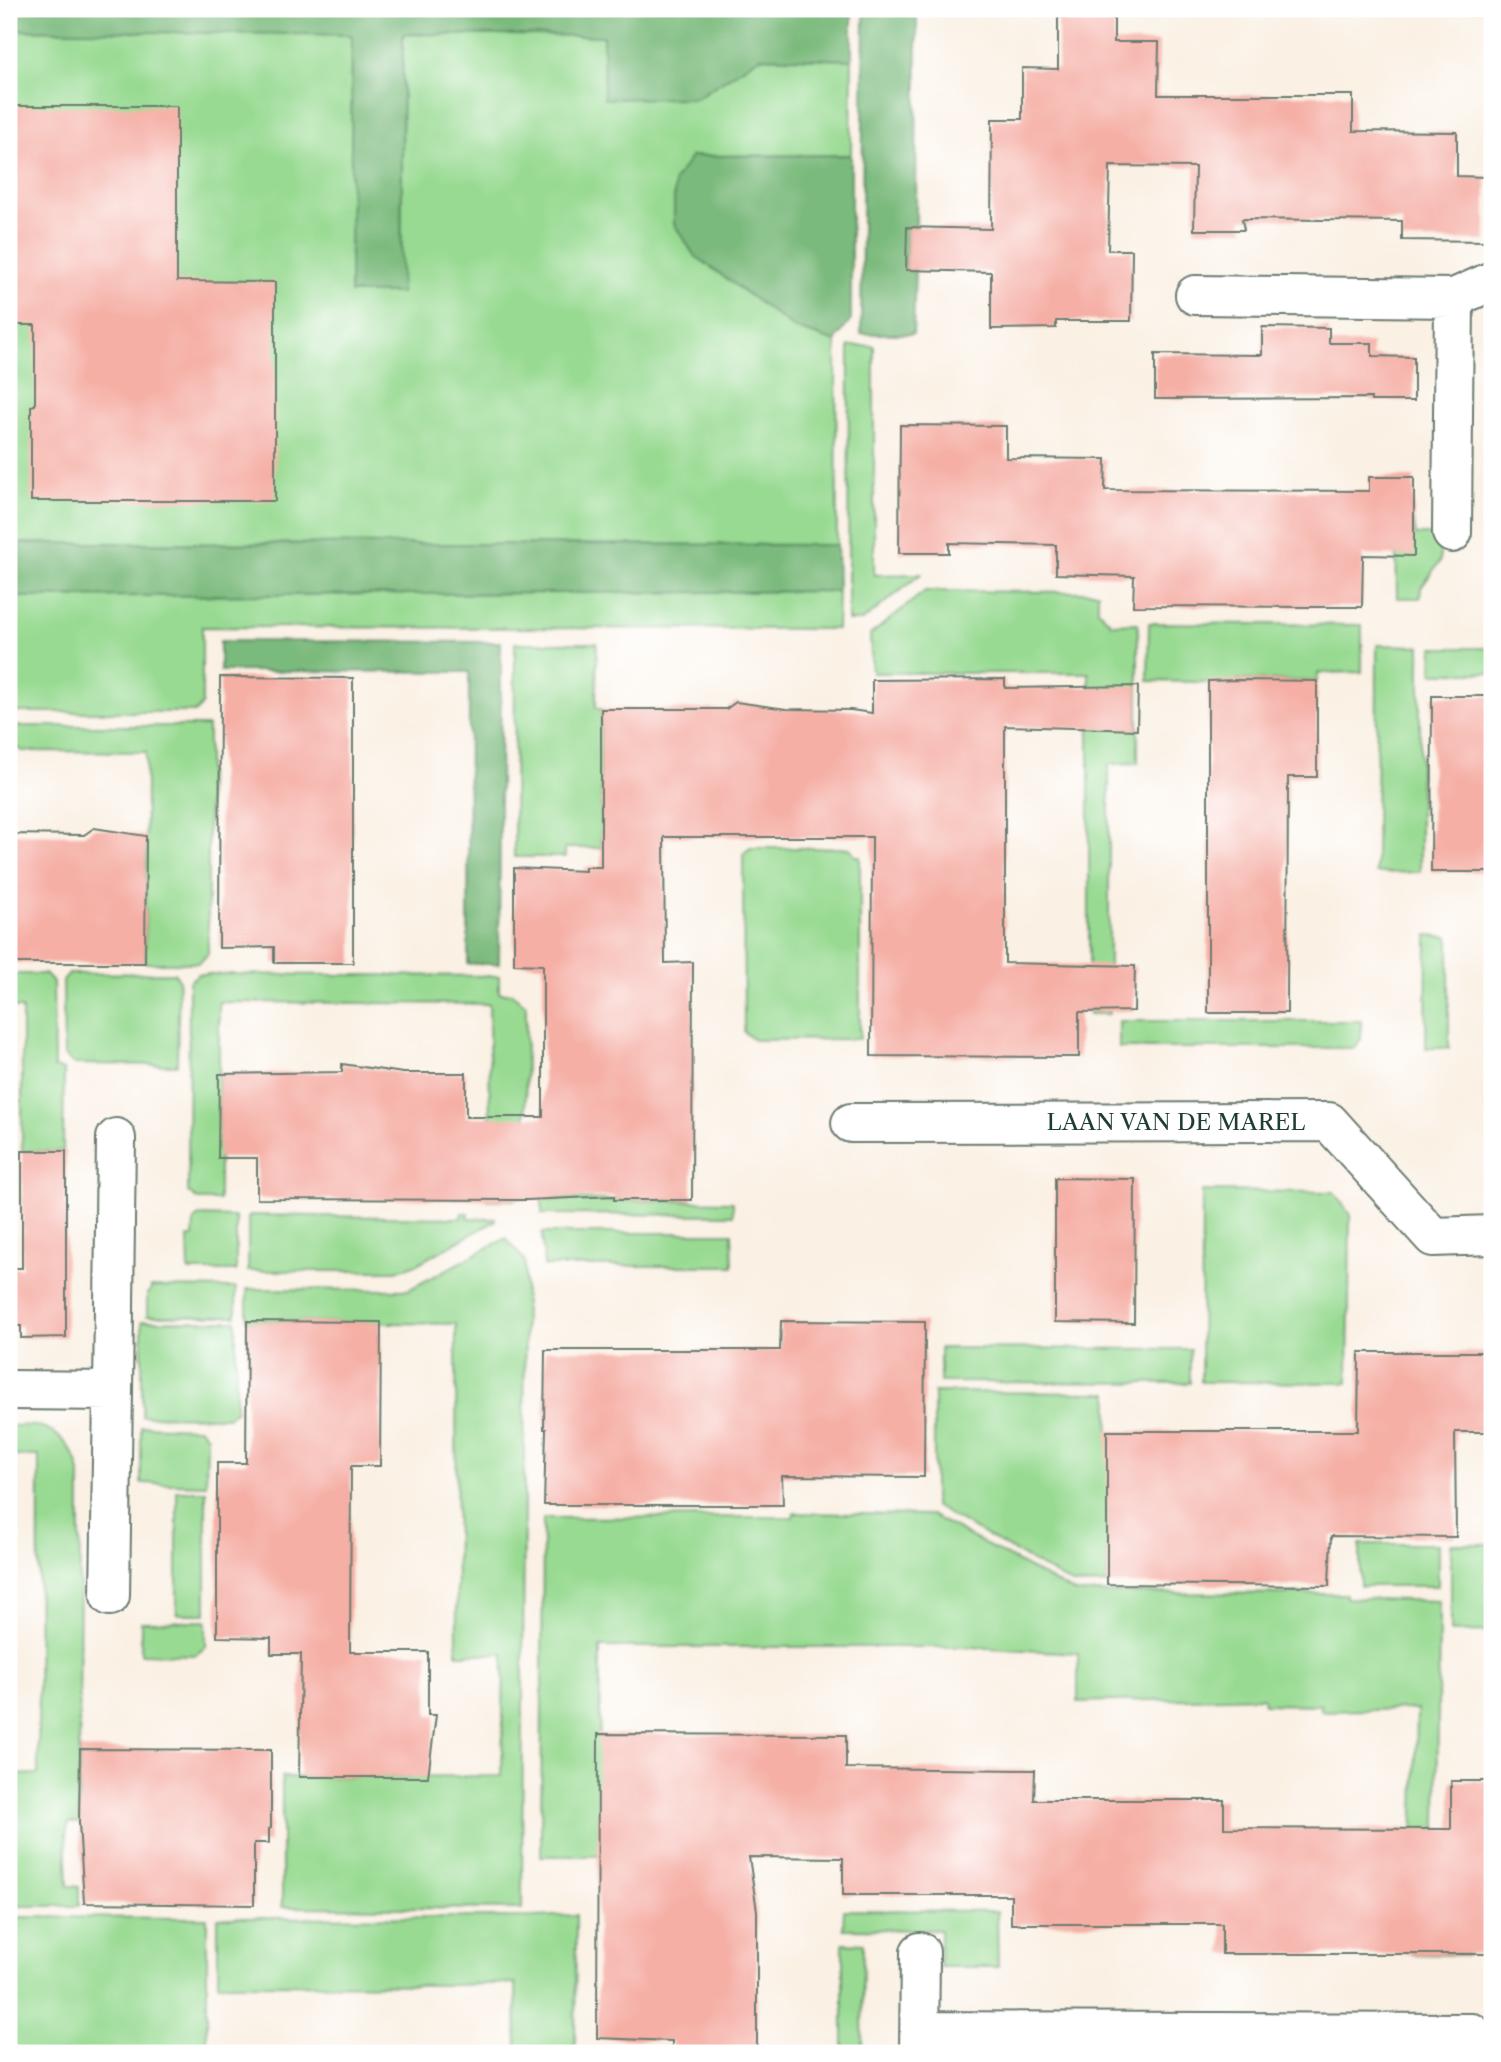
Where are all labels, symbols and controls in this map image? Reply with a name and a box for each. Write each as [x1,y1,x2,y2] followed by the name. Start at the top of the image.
[1047,1108,1305,1136] street label: LAAN VAN DE MAREL

